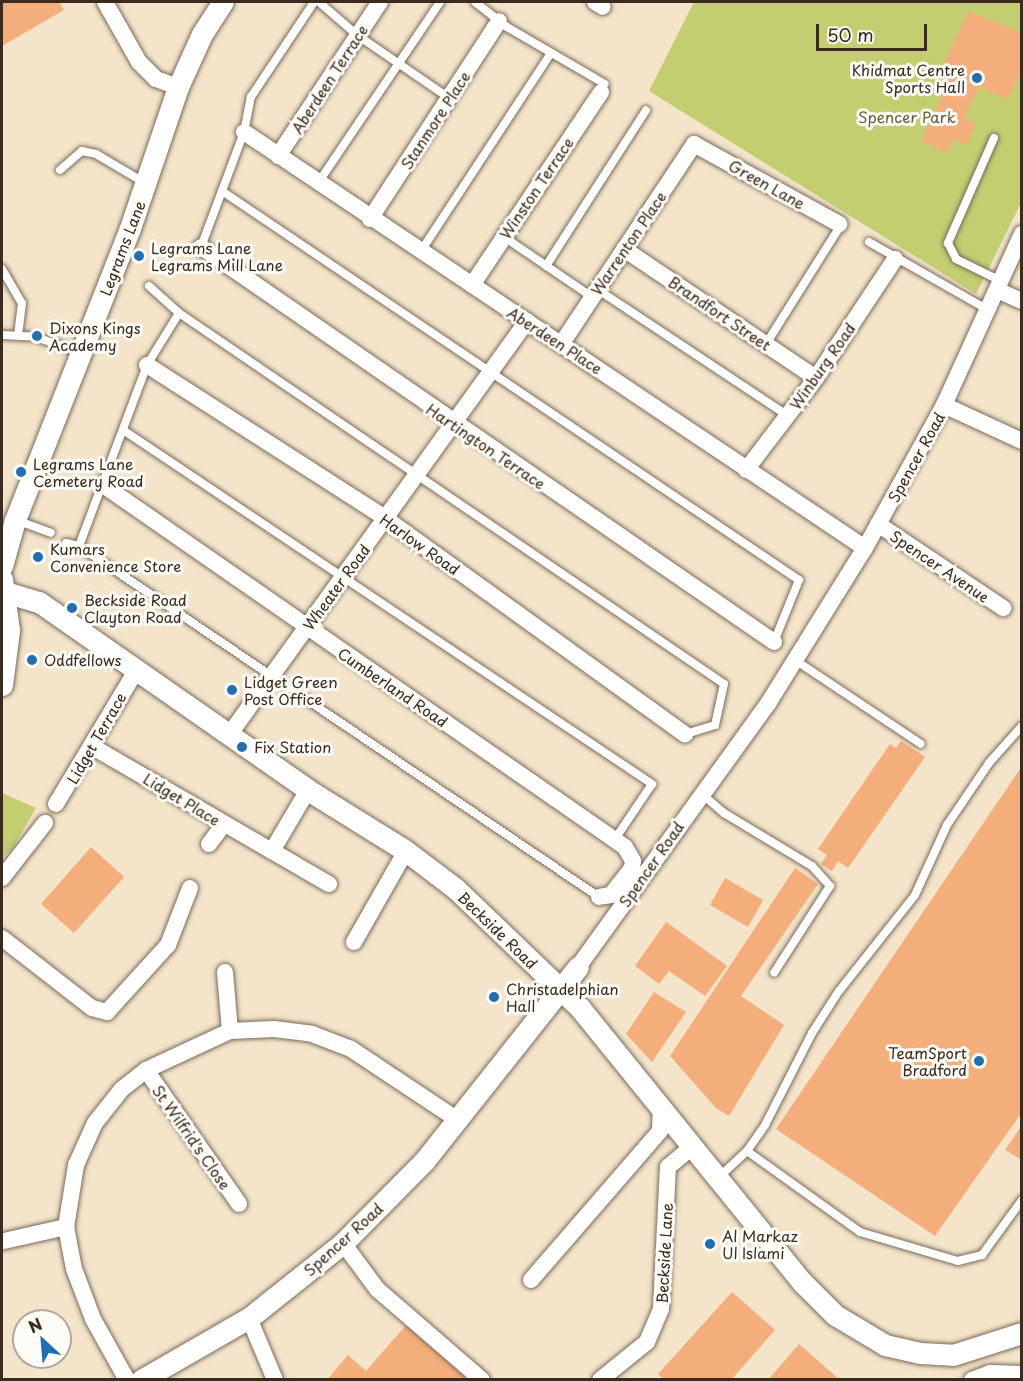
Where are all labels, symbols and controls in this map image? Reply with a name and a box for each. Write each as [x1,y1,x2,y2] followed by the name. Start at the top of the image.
[819,12,930,50] scale bar
[287,21,371,137] street label: Aberdeen Terrace
[827,21,874,48] text: 50 m
[850,60,965,95] place label: Khidmat Centre Sports Hall
[397,68,473,172] street label: Stanmore Place
[970,71,984,85] marker: Khidmat Centre Sports Hall
[858,108,956,126] park label: Spencer Park
[495,134,577,242] street label: Winston Terrace
[725,155,809,213] street label: Green Lane
[587,188,669,298] street label: Warrenton Place
[96,198,148,298] street label: Legrams Lane
[151,238,283,273] place label: Legrams Lane Legrams Mill Lane
[132,249,146,263] marker: Legrams Lane Legrams Mill Lane
[665,272,775,354] street label: Brandfort Street
[503,302,607,378] street label: Aberdeen Place
[49,318,141,353] place label: Dixons Kings Academy
[785,319,859,413] street label: Winburg Road
[30,329,44,343] marker: Dixons Kings Academy
[423,400,549,492] street label: Hartington Terrace
[884,409,948,505] street label: Spencer Road
[33,454,144,489] place label: Legrams Lane Cemetery Road
[14,465,28,479] marker: Legrams Lane Cemetery Road
[377,510,463,578] street label: Harlow Road
[887,526,993,606] street label: Spencer Avenue
[50,539,182,574] place label: Kumars Convenience Store
[298,540,374,634] street label: Wheater Road
[31,550,45,564] marker: Kumars Convenience Store
[84,590,187,625] place label: Beckside Road Clayton Road
[65,601,79,615] marker: Beckside Road Clayton Road
[335,644,451,730] street label: Cumberland Road
[44,651,121,669] place label: Oddfellows
[25,653,39,667] marker: Oddfellows
[244,672,339,707] place label: Lidget Green Post Office
[225,683,239,697] marker: Lidget Green Post Office
[62,689,130,787] street label: Lidget Terrace
[254,738,331,756] place label: Fix Station
[235,740,249,754] marker: Fix Station
[140,769,224,829] street label: Lidget Place
[615,818,687,910] street label: Spencer Road
[455,888,541,972] street label: Beckside Road
[506,979,618,1014] place label: Christadelphian Hall
[487,990,501,1004] marker: Christadelphian Hall
[888,1043,967,1078] place label: TeamSport Bradford
[972,1054,986,1068] marker: TeamSport Bradford
[149,1081,235,1193] street label: St Wilfrid's Close
[300,1199,386,1279] street label: Spencer Road
[652,1202,676,1304] street label: Beckside Lane
[722,1226,799,1261] place label: Al Markaz Ul Islami
[703,1237,717,1251] marker: Al Markaz Ul Islami
[12,1309,72,1369] north arrow
[24,1311,46,1338] text: N

